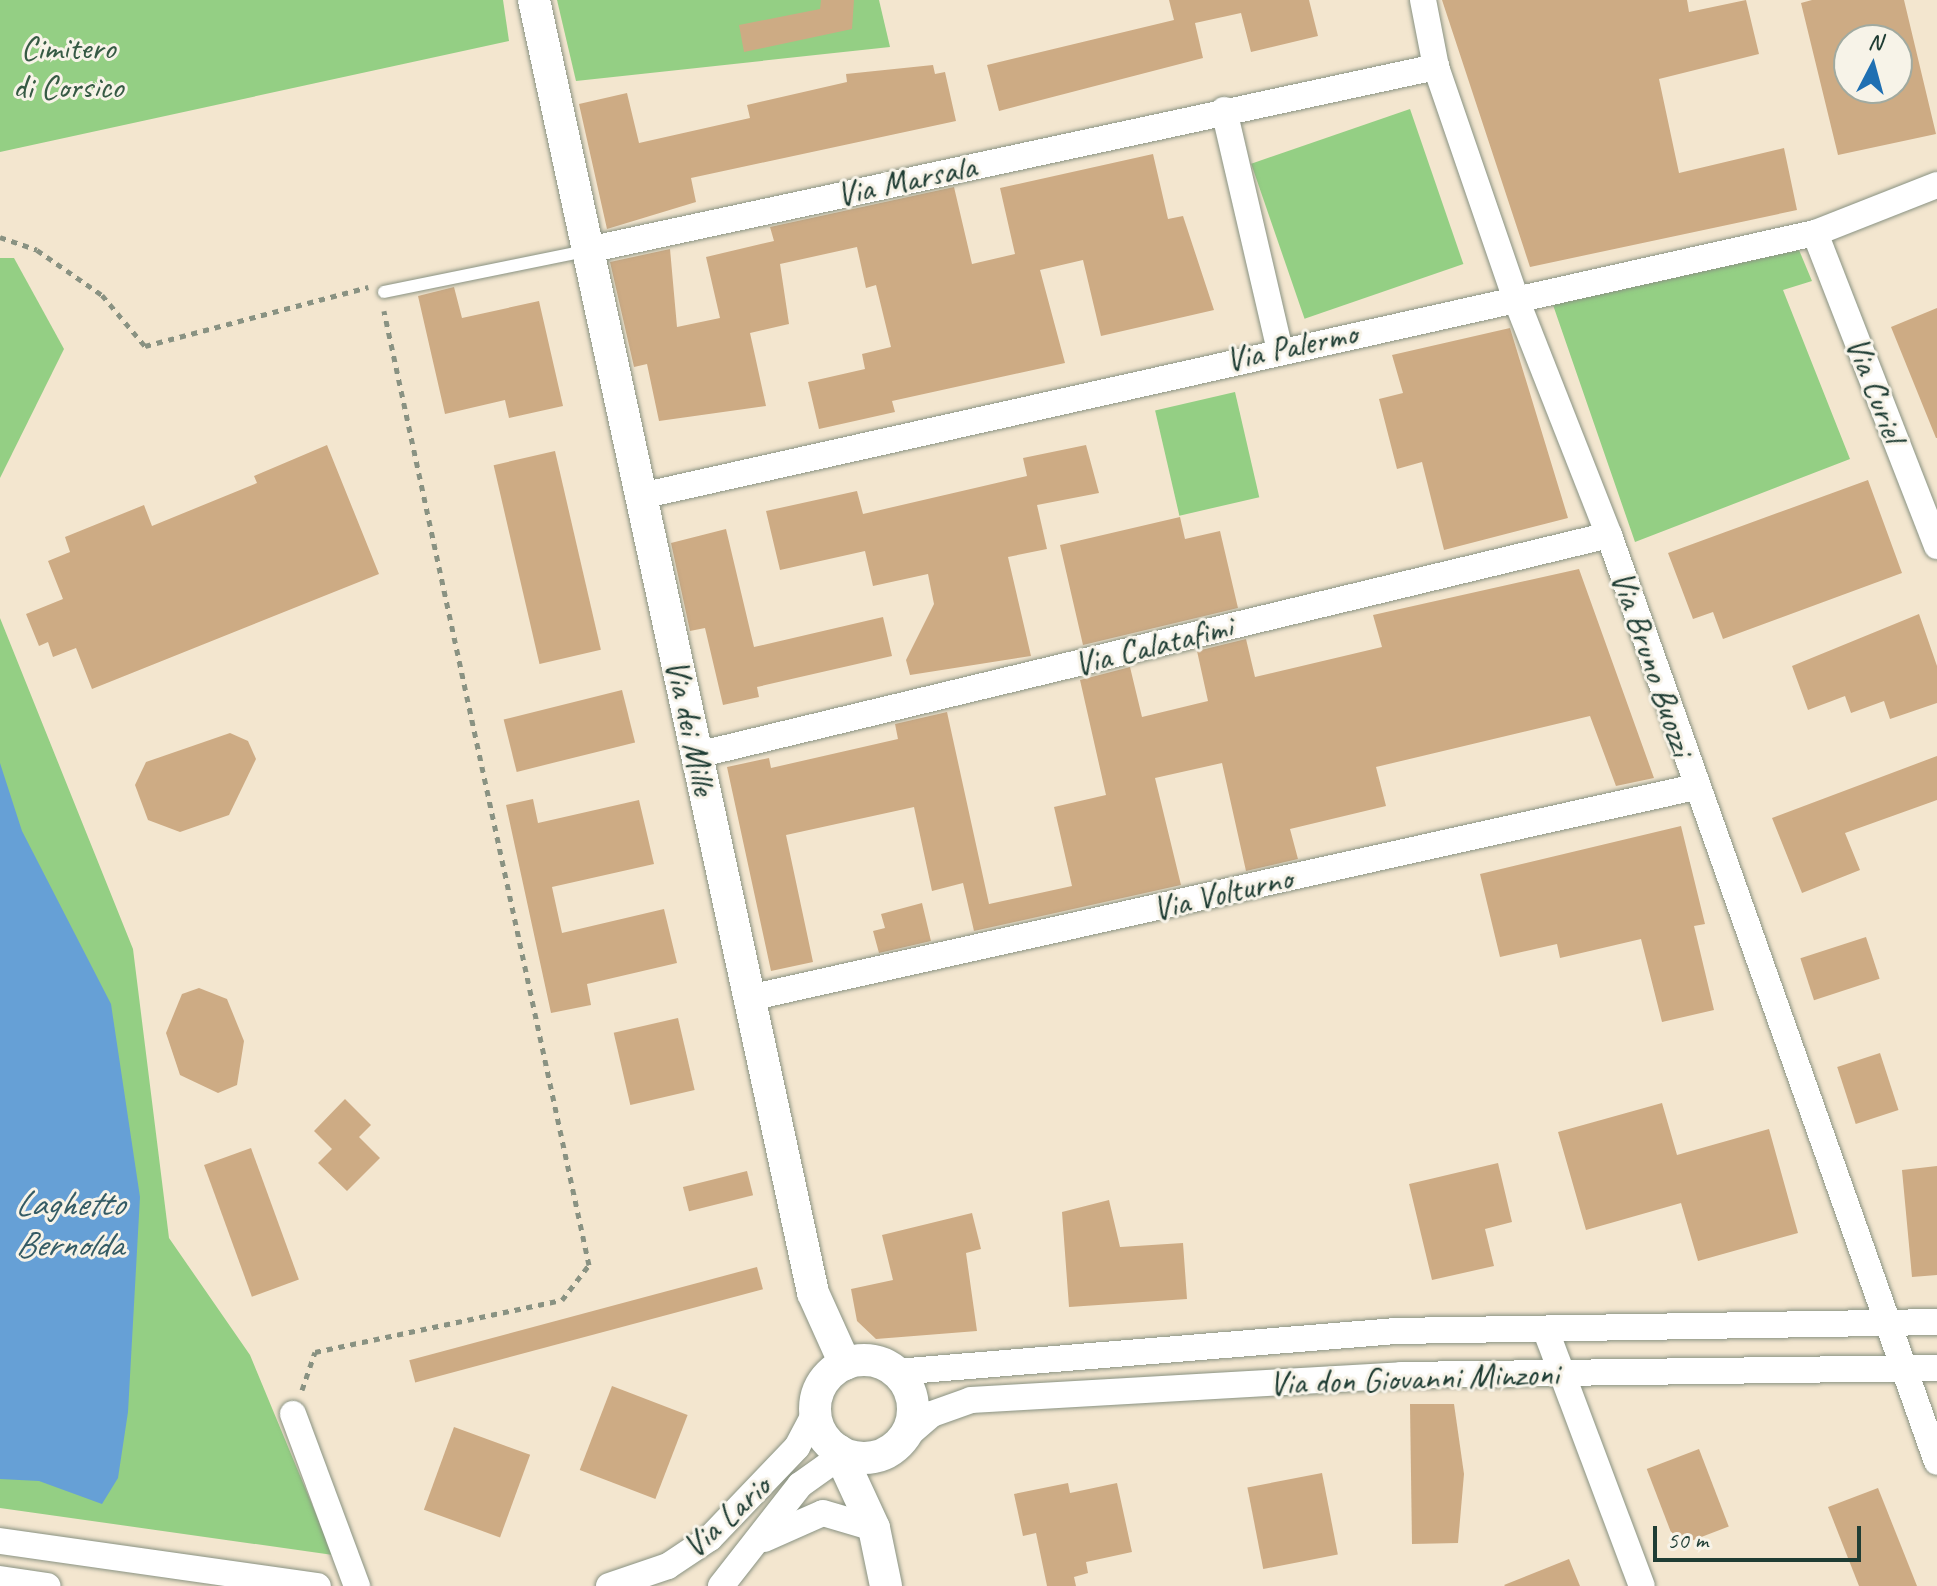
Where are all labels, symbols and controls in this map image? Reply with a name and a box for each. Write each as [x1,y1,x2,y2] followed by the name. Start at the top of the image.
[1833,24,1913,104] north arrow
[13,27,123,106] park label: Cimitero di Corsico
[1867,27,1884,57] text: N
[833,145,979,215] street label: Via Marsala
[1221,312,1361,380] street label: Via Palermo
[1838,331,1914,447] street label: Via Curiel
[1602,565,1704,761] street label: Via Bruno Buozzi
[1070,606,1236,684] street label: Via Calatafimi
[657,655,725,799] street label: Via dei Mille
[1148,857,1296,929] street label: Via Volturno
[15,1181,123,1266] water label: Laghetto Bernolda
[1268,1353,1560,1403] street label: Via don Giovanni Minzoni
[673,1466,779,1566] street label: Via Lario
[1657,1510,1865,1560] scale bar
[1667,1525,1708,1555] text: 50 m

